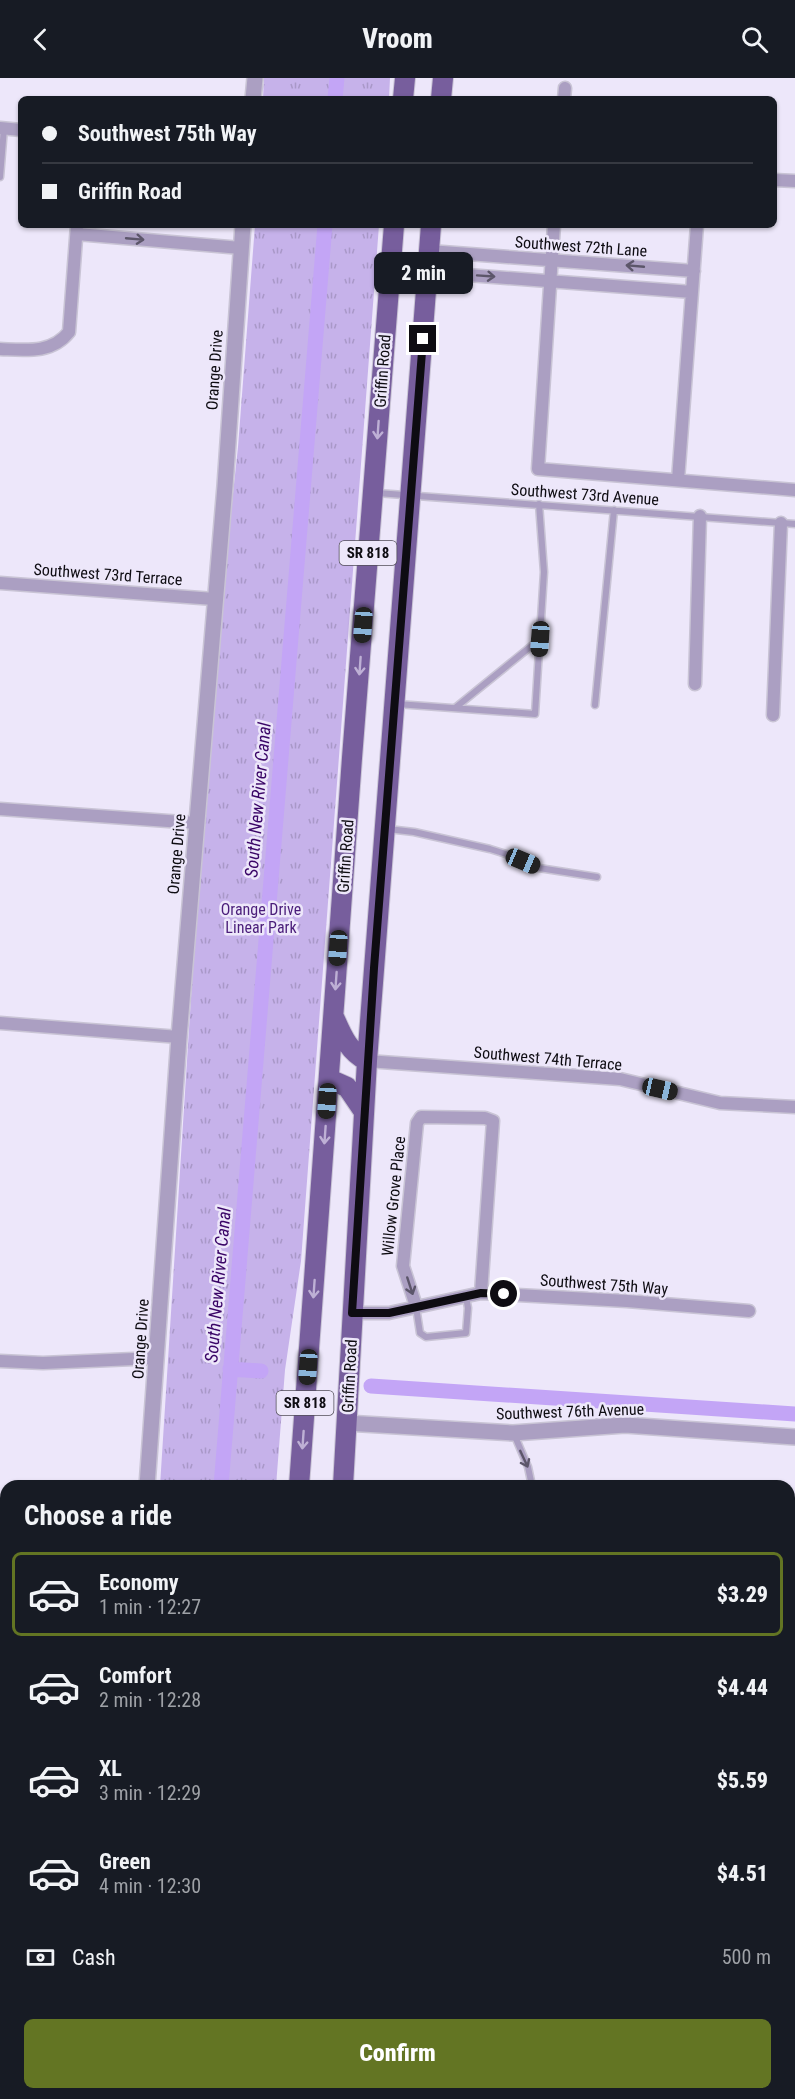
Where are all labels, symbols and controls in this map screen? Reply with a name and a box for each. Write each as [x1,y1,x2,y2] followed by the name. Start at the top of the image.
[24,23,57,56] icon: back
[362,23,433,55] text: Vroom
[738,23,771,56] icon: search
[78,121,257,146] text: Southwest 75th Way
[78,179,182,204] text: Griffin Road
[514,232,648,261] street label: Southwest 72th Lane
[125,234,145,245] one-way arrow
[374,252,472,294] callout: 2 min
[401,261,446,285] text: 2 min
[626,261,646,272] one-way arrow
[476,271,496,282] one-way arrow
[409,325,436,352] route end
[202,329,227,411] street label: Orange Drive
[370,334,395,408] street label: Griffin Road
[372,419,383,439] one-way arrow
[510,480,660,509] street label: Southwest 73rd Avenue
[340,541,397,565] road number: SR 818
[33,560,183,589] street label: Southwest 73rd Terrace
[353,606,373,644] car
[530,620,550,658] car
[354,656,365,676] one-way arrow
[240,721,275,878] water label: South New River Canal
[164,813,189,895] street label: Orange Drive
[333,819,358,893] street label: Griffin Road
[503,846,543,876] car
[221,900,301,937] park label: Orange Drive Linear Park
[328,929,348,967] car
[330,971,341,991] one-way arrow
[473,1043,623,1074] street label: Southwest 74th Terrace
[640,1076,680,1102] car
[317,1082,337,1120] car
[319,1125,330,1145] one-way arrow
[378,1135,409,1257] street label: Willow Grove Place
[200,1206,235,1363] water label: South New River Canal
[539,1271,669,1298] street label: Southwest 75th Way
[405,1276,416,1295] one-way arrow
[308,1278,319,1298] one-way arrow
[490,1280,517,1307] route start
[128,1298,153,1380] street label: Orange Drive
[338,1339,361,1413] street label: Griffin Road
[298,1348,318,1386] car
[276,1391,334,1415] road number: SR 818
[496,1399,644,1424] street label: Southwest 76th Avenue
[297,1430,308,1450] one-way arrow
[518,1450,530,1468] one-way arrow
[24,1500,172,1532] text: Choose a ride
[27,1567,81,1621] icon: car
[99,1570,179,1595] text: Economy
[717,1582,768,1607] text: $3.29
[99,1595,201,1619] text: 1 min · 12:27
[27,1660,81,1714] icon: car
[99,1663,172,1688] text: Comfort
[717,1675,768,1700] text: $4.44
[99,1688,201,1712] text: 2 min · 12:28
[27,1753,81,1807] icon: car
[99,1756,122,1781] text: XL
[717,1768,768,1793] text: $5.59
[99,1781,201,1805] text: 3 min · 12:29
[27,1846,81,1900] icon: car
[99,1849,151,1874] text: Green
[717,1861,768,1886] text: $4.51
[99,1874,201,1898] text: 4 min · 12:30
[24,1941,57,1974] icon: cash
[72,1945,116,1970] text: Cash
[722,1945,771,1969] text: 500 m
[24,2019,771,2088] button: Confirm

